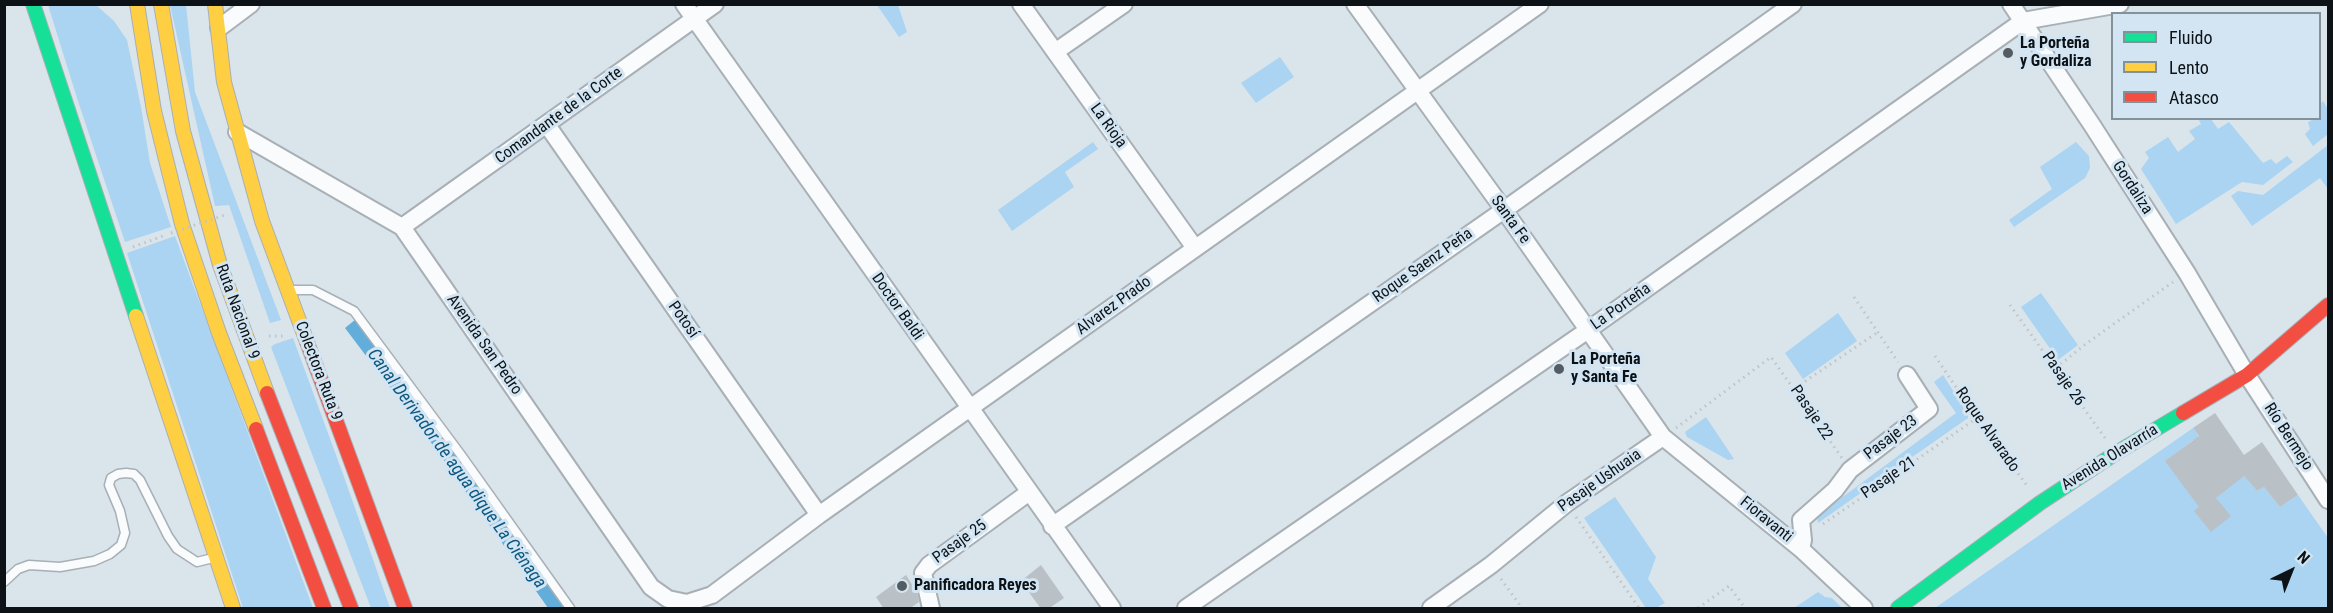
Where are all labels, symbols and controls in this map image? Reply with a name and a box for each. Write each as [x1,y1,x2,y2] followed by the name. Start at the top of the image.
[2111,12,2321,120] legend
[2169,27,2213,48] text: Fluido
[2020,34,2092,72] place label: La Porteña y Gordaliza
[2001,46,2015,60] marker: La Porteña y Gordaliza
[2169,57,2209,78] text: Lento
[492,63,626,169] street label: Comandante de la Corte
[2169,87,2219,108] text: Atasco
[1085,100,1131,152] street label: La Rioja
[2108,158,2156,218] street label: Gordaliza
[1486,192,1534,248] street label: Santa Fe
[1370,225,1476,307] street label: Roque Saenz Peña
[211,262,263,362] street label: Ruta Nacional 9
[867,270,927,344] street label: Doctor Baldi
[1073,273,1155,339] street label: Alvarez Prado
[1587,279,1655,335] street label: La Porteña
[442,291,526,399] street label: Avenida San Pedro
[664,298,702,342] street label: Potosí
[290,319,346,423] street label: Colectora Ruta 9
[362,345,550,593] water label: Canal Derivador de agua dique La Ciénaga
[2037,348,2089,410] street label: Pasaje 26
[1571,350,1640,388] place label: La Porteña y Santa Fe
[1552,362,1566,376] marker: La Porteña y Santa Fe
[1786,382,1836,444] street label: Pasaje 22
[1951,384,2023,476] street label: Roque Alvarado
[2259,400,2317,474] street label: Río Bermejo
[1860,412,1922,464] street label: Pasaje 23
[2058,421,2162,495] street label: Avenida Olavarría
[1555,445,1645,517] street label: Pasaje Ushuaia
[1858,453,1920,503] street label: Pasaje 21
[1736,493,1796,547] street label: Fioravanti
[929,516,991,568] street label: Pasaje 25
[2261,541,2321,601] north arrow
[2294,547,2314,568] text: N
[914,576,1037,596] place label: Panificadora Reyes
[895,579,909,593] marker: Panificadora Reyes

